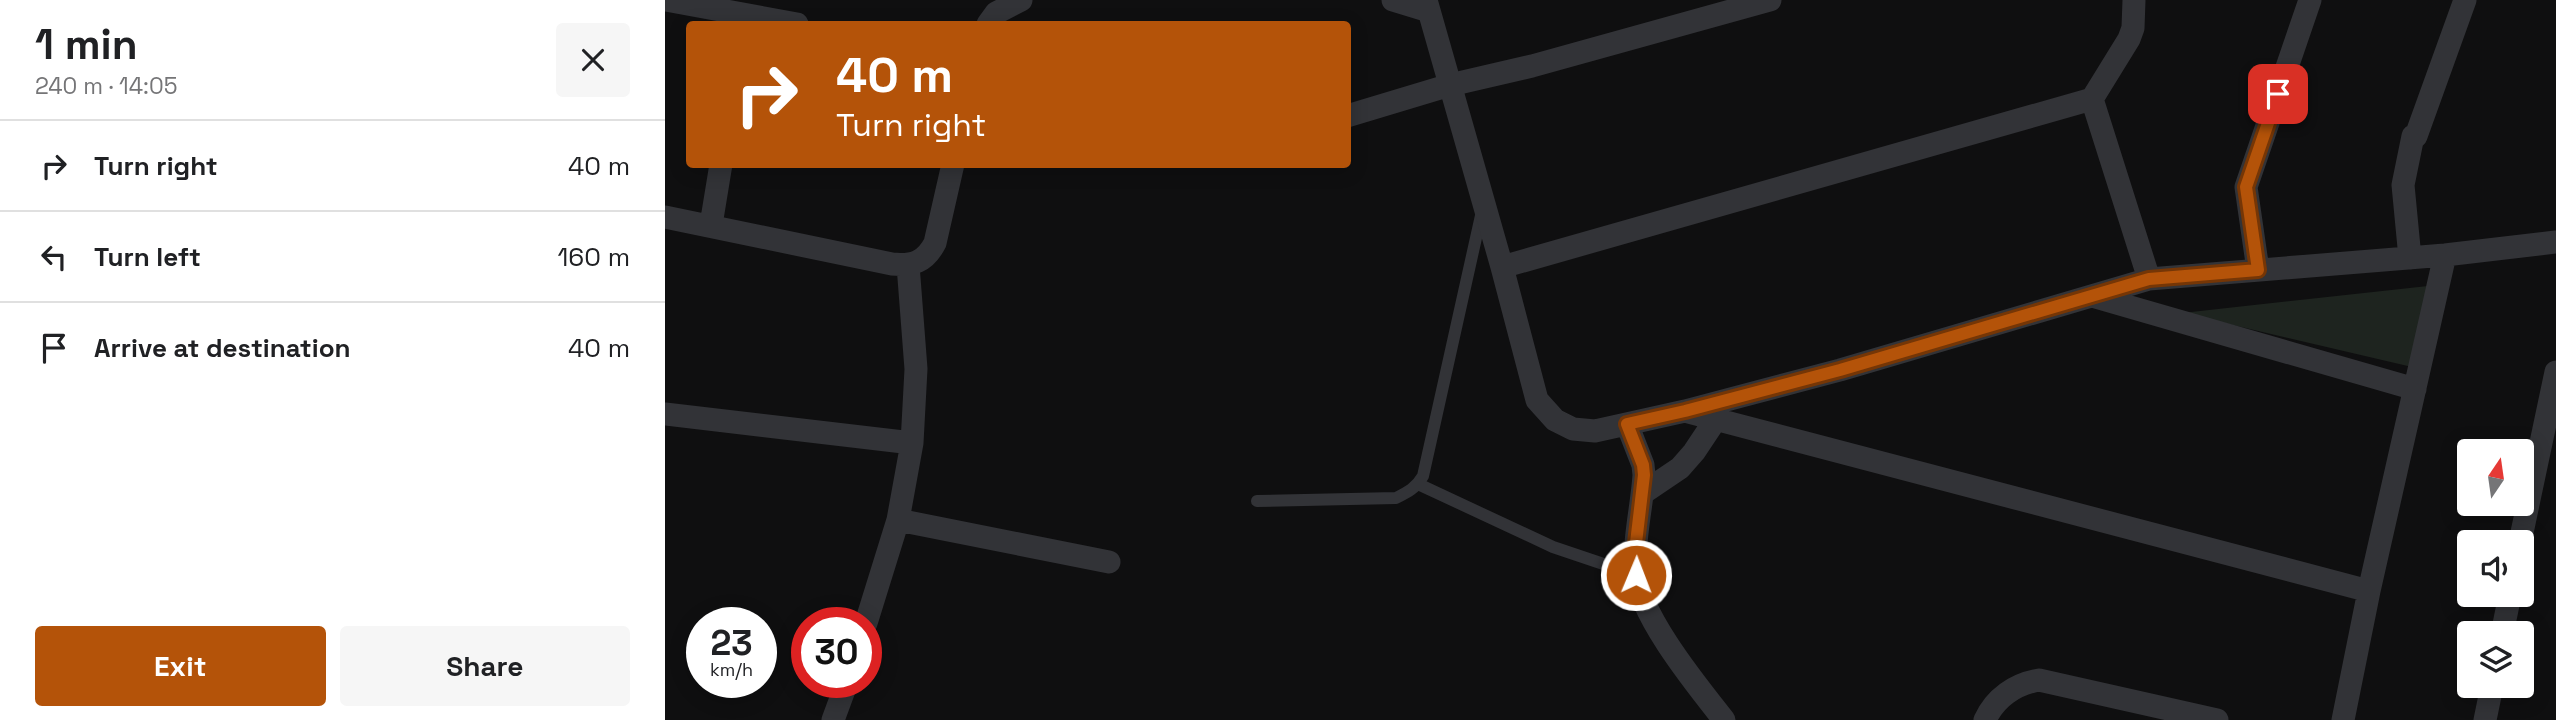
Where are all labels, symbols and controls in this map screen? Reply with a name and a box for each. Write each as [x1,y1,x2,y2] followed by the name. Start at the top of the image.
[35,18,138,71] text: 1 min
[556,23,630,97] button: close
[836,44,953,106] text: 40 m
[721,49,812,140] icon: right
[2248,64,2308,124] pin
[35,71,177,101] text: 240 m · 14:05
[2259,75,2297,113] icon: arrive
[836,105,986,145] text: Turn right
[35,147,73,185] icon: right
[94,149,218,183] text: Turn right
[568,149,630,183] text: 40 m
[35,238,73,276] icon: left
[94,240,201,274] text: Turn left
[558,240,630,274] text: 160 m
[35,329,73,367] icon: arrive
[94,331,351,365] text: Arrive at destination
[568,331,630,365] text: 40 m
[2457,439,2534,516] north arrow
[2457,439,2534,698] map controls
[2457,530,2534,607] button: sound
[1599,538,1673,612] position arrow
[791,607,882,698] speed limit sign: 30
[710,621,753,665] text: 23
[2457,621,2534,698] button: layers
[35,626,326,706] button: Exit
[340,626,630,706] button: Share
[710,658,753,681] text: km/h

